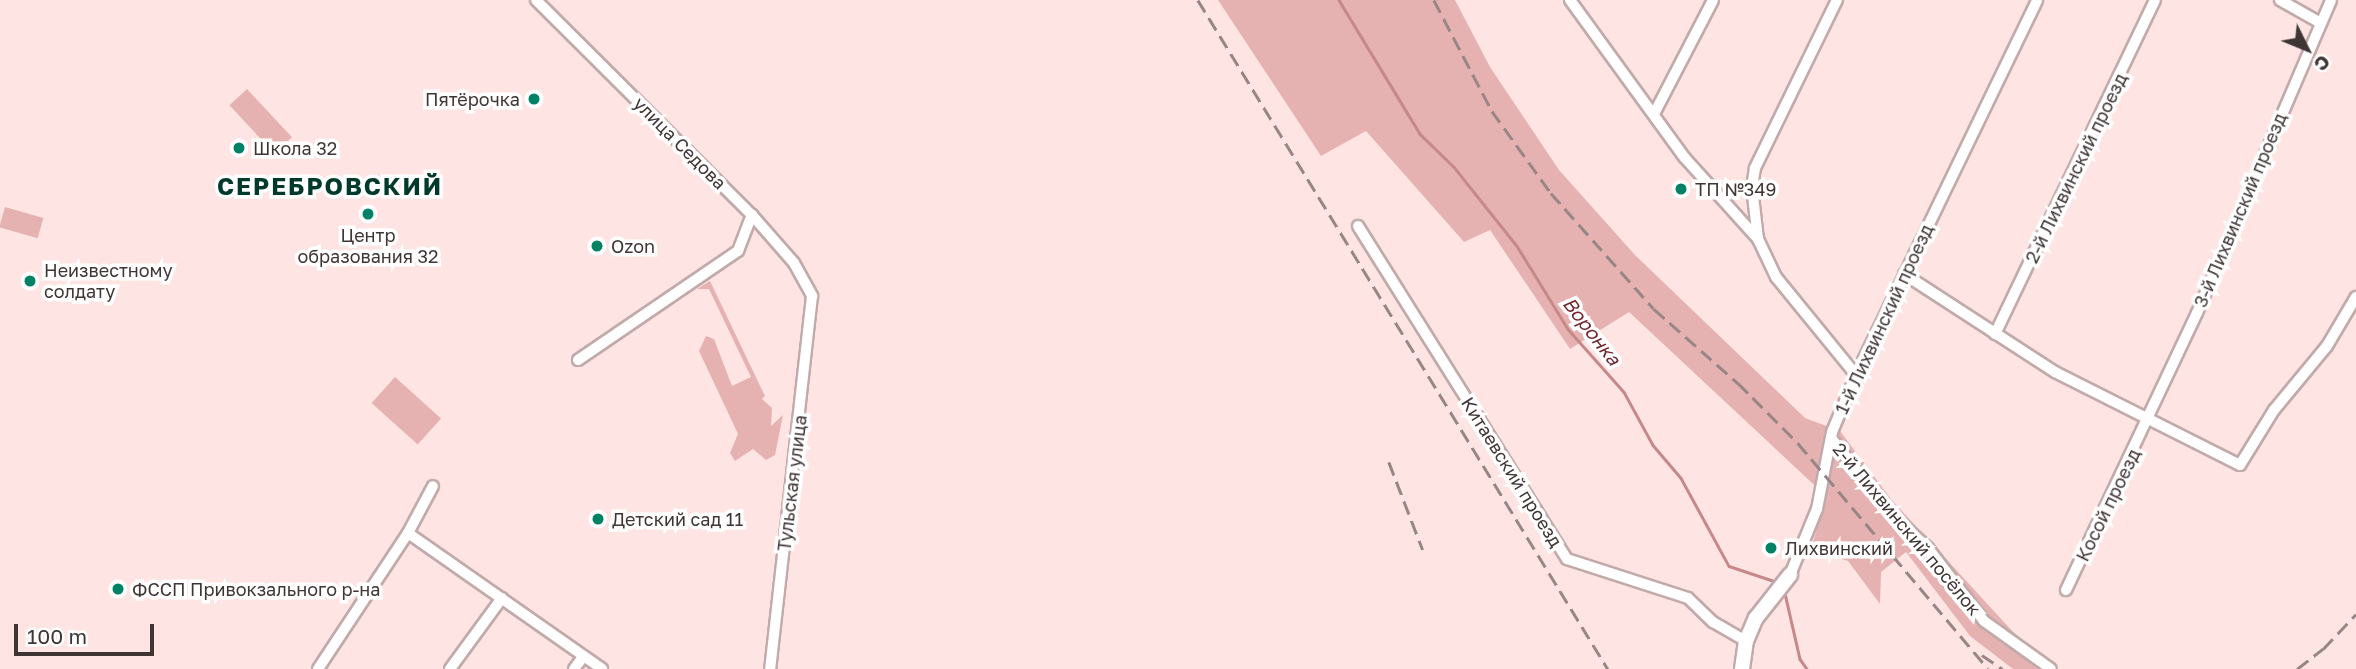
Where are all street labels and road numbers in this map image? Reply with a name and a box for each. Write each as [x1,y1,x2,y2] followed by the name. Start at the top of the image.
[2021,69,2131,267] street label: 2-й Лихвинский проезд
[629,92,731,194] street label: улица Седова
[2189,110,2291,310] street label: 3-й Лихвинский проезд
[1830,221,1938,417] street label: 1-й Лихвинский проезд
[1457,393,1567,551] street label: Китаевский проезд
[773,414,811,552] street label: Тульская улица
[1828,438,1986,620] street label: 2-й Лихвинский посёлок
[2071,445,2145,565] street label: Косой проезд

